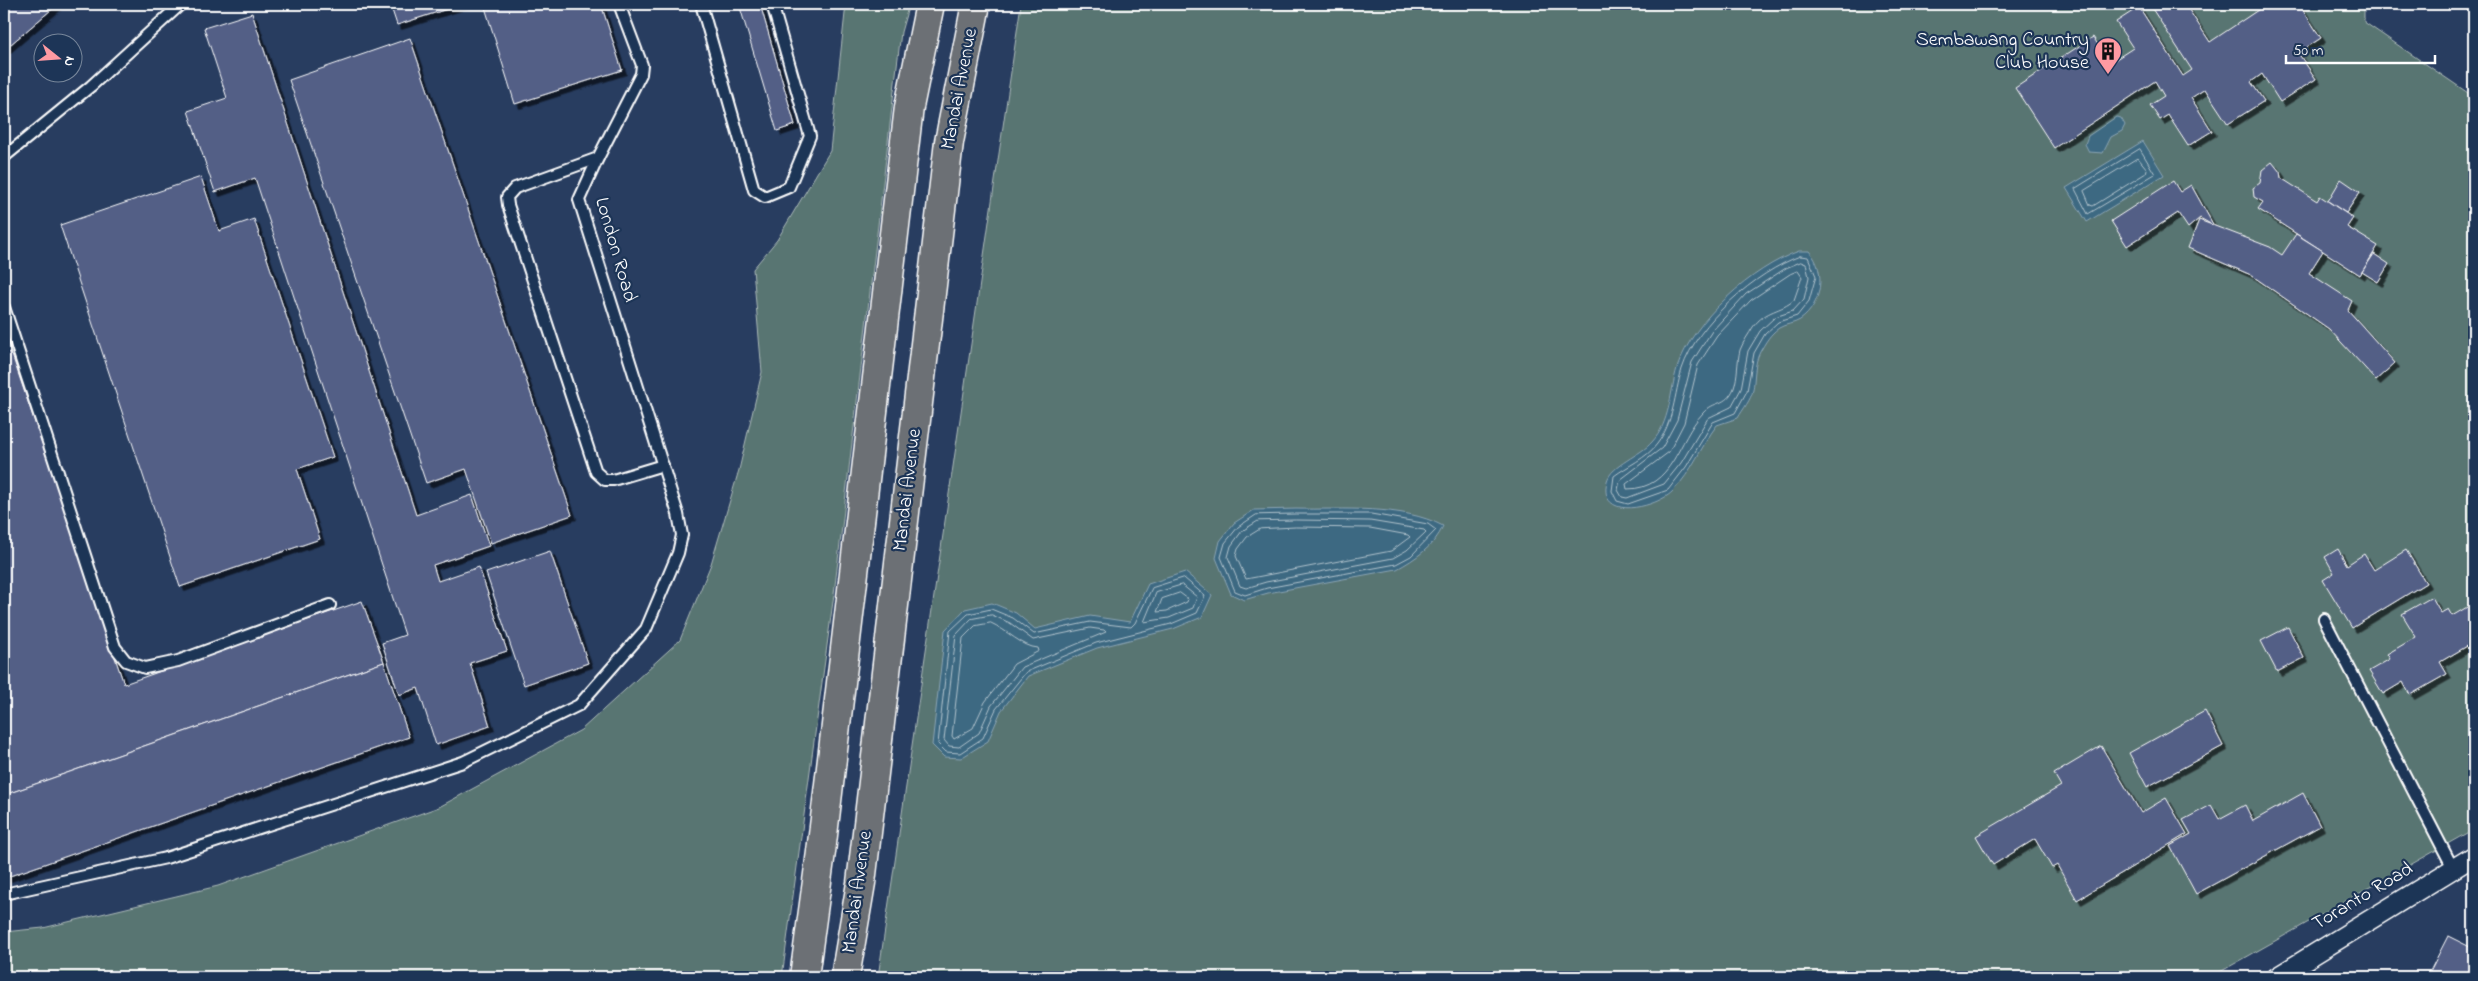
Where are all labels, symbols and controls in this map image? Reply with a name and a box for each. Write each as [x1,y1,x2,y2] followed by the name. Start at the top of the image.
[934,26,986,152] street label: Mandai Avenue
[1916,26,2089,78] place label: Sembawang Country Club House
[32,32,82,82] north arrow
[2286,32,2434,64] scale bar
[2093,36,2123,75] building icon: Sembawang Country Club House
[2293,40,2324,62] text: 50 m
[58,54,80,69] text: N
[586,194,644,306] street label: London Road
[886,427,930,553] street label: Mandai Avenue
[835,829,881,955] street label: Mandai Avenue
[2307,855,2419,939] street label: Toranto Road

